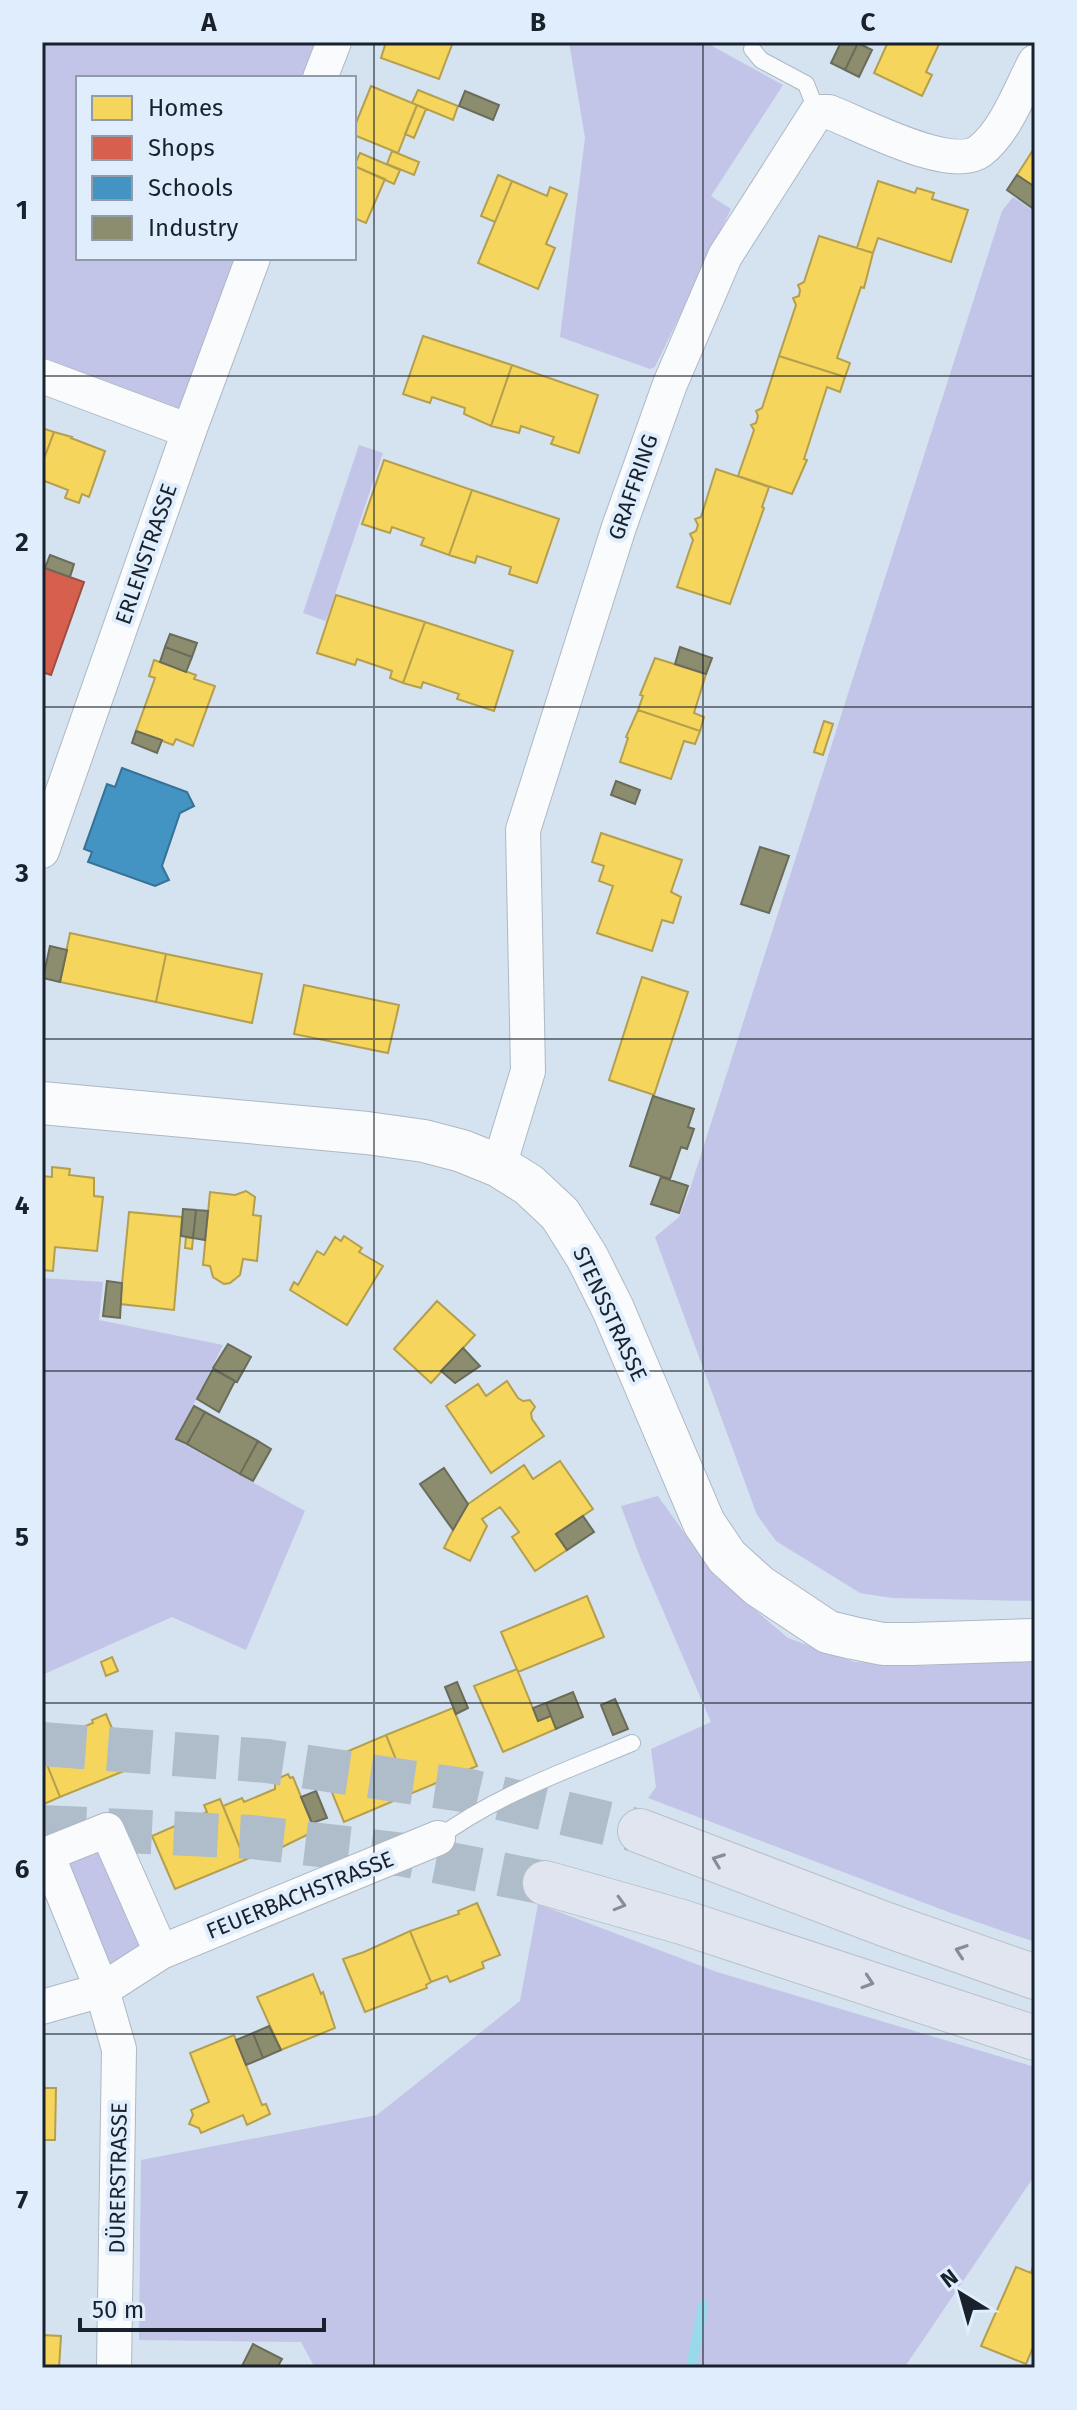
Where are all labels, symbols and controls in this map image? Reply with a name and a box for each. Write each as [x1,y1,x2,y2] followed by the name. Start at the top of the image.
[200,7,217,38] text: A
[530,7,546,38] text: B
[861,7,876,38] text: C
[76,76,356,260] legend
[148,94,223,122] text: Homes
[148,134,215,162] text: Shops
[148,174,233,202] text: Schools
[16,195,28,226] text: 1
[148,214,239,242] text: Industry
[602,431,664,543] street label: GRAFFRING
[109,480,183,628] street label: ERLENSTRASSE
[15,527,29,558] text: 2
[14,858,29,889] text: 3
[15,1190,30,1221] text: 4
[567,1242,653,1386] street label: STENSSTRASSE
[15,1522,29,1553] text: 5
[202,1845,398,1945] street label: FEUERBACHSTRASSE
[712,1853,726,1870] one-way arrow
[15,1854,30,1885] text: 6
[612,1895,626,1911] one-way arrow
[955,1945,969,1961] one-way arrow
[860,1973,874,1989] one-way arrow
[103,2102,133,2254] street label: DÜRERSTRASSE
[16,2185,28,2216] text: 7
[921,2254,1001,2334] north arrow
[935,2263,963,2294] text: N
[80,2282,324,2332] scale bar
[92,2296,144,2324] text: 50 m

